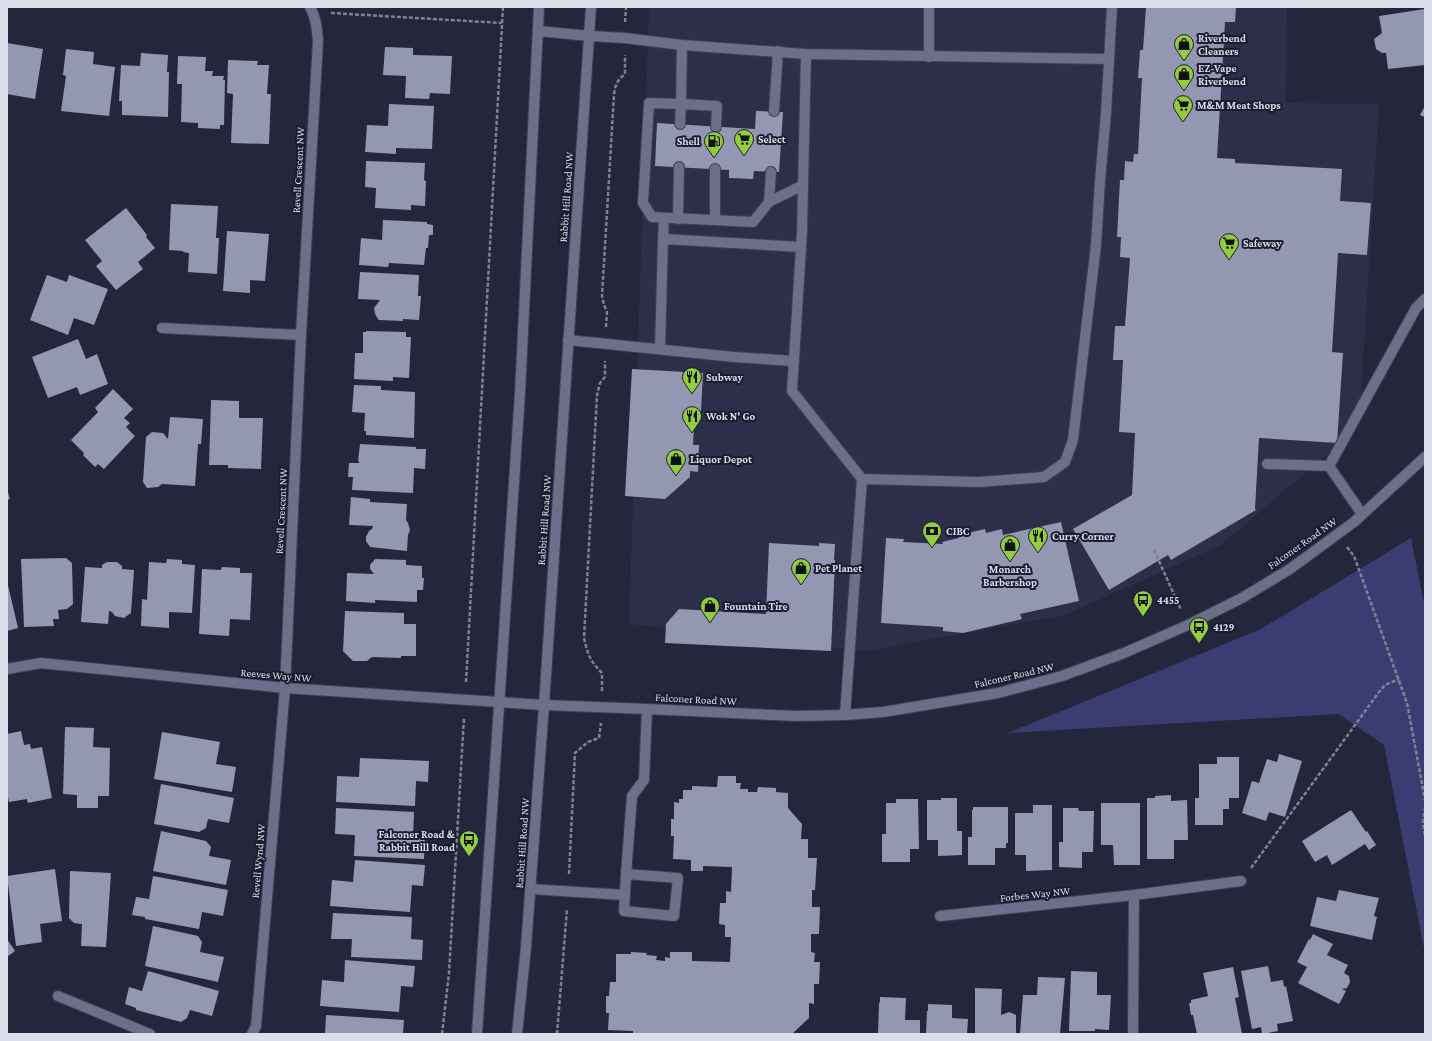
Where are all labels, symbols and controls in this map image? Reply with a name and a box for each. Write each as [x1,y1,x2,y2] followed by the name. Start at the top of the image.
[1198,32,1246,57] place label: Riverbend Cleaners
[1173,33,1195,61] shop icon: Riverbend Cleaners
[1198,62,1246,87] place label: EZ-Vape Riverbend
[1173,63,1195,91] shop icon: EZ-Vape Riverbend
[1172,94,1194,122] supermarket icon: M&M Meat Shops
[1197,99,1281,111] place label: M&M Meat Shops
[290,126,306,213] street label: Revell Crescent NW
[733,128,755,156] supermarket icon: Select
[703,130,725,158] fuel station icon: Shell
[758,133,786,145] place label: Select
[677,135,701,147] place label: Shell
[557,150,575,243] street label: Rabbit Hill Road NW
[1218,232,1240,260] supermarket icon: Safeway
[1243,237,1282,249] place label: Safeway
[681,366,703,394] restaurant icon: Subway
[706,371,744,383] place label: Subway
[681,405,703,433] restaurant icon: Wok N' Go
[705,410,756,422] place label: Wok N' Go
[665,448,687,476] shop icon: Liquor Depot
[690,453,752,465] place label: Liquor Depot
[273,467,289,554] street label: Revell Crescent NW
[535,473,553,566] street label: Rabbit Hill Road NW
[1265,514,1340,571] street label: Falconer Road NW
[921,520,943,548] bank icon: CIBC
[946,525,970,537] place label: CIBC
[1027,525,1049,553] restaurant icon: Curry Corner
[1052,530,1114,542] place label: Curry Corner
[999,534,1021,562] shop icon: Monarch Barbershop
[790,557,812,585] shop icon: Pet Planet
[815,562,862,574] place label: Pet Planet
[983,563,1037,588] place label: Monarch Barbershop
[1132,589,1154,617] bus stop icon: 4455
[1157,594,1179,606] place label: 4455
[699,595,721,623] shop icon: Fountain Tire
[724,600,788,612] place label: Fountain Tire
[1188,616,1210,644] bus stop icon: 4129
[1213,621,1235,633] place label: 4129
[973,660,1056,690] street label: Falconer Road NW
[240,666,313,685] street label: Reeves Way NW
[655,691,738,707] street label: Falconer Road NW
[513,796,531,889] street label: Rabbit Hill Road NW
[249,822,268,899] street label: Revell Wynd NW
[378,828,456,853] place label: Falconer Road & Rabbit Hill Road
[458,829,480,857] bus stop icon: Falconer Road & Rabbit Hill Road
[999,884,1072,905] street label: Forbes Way NW

